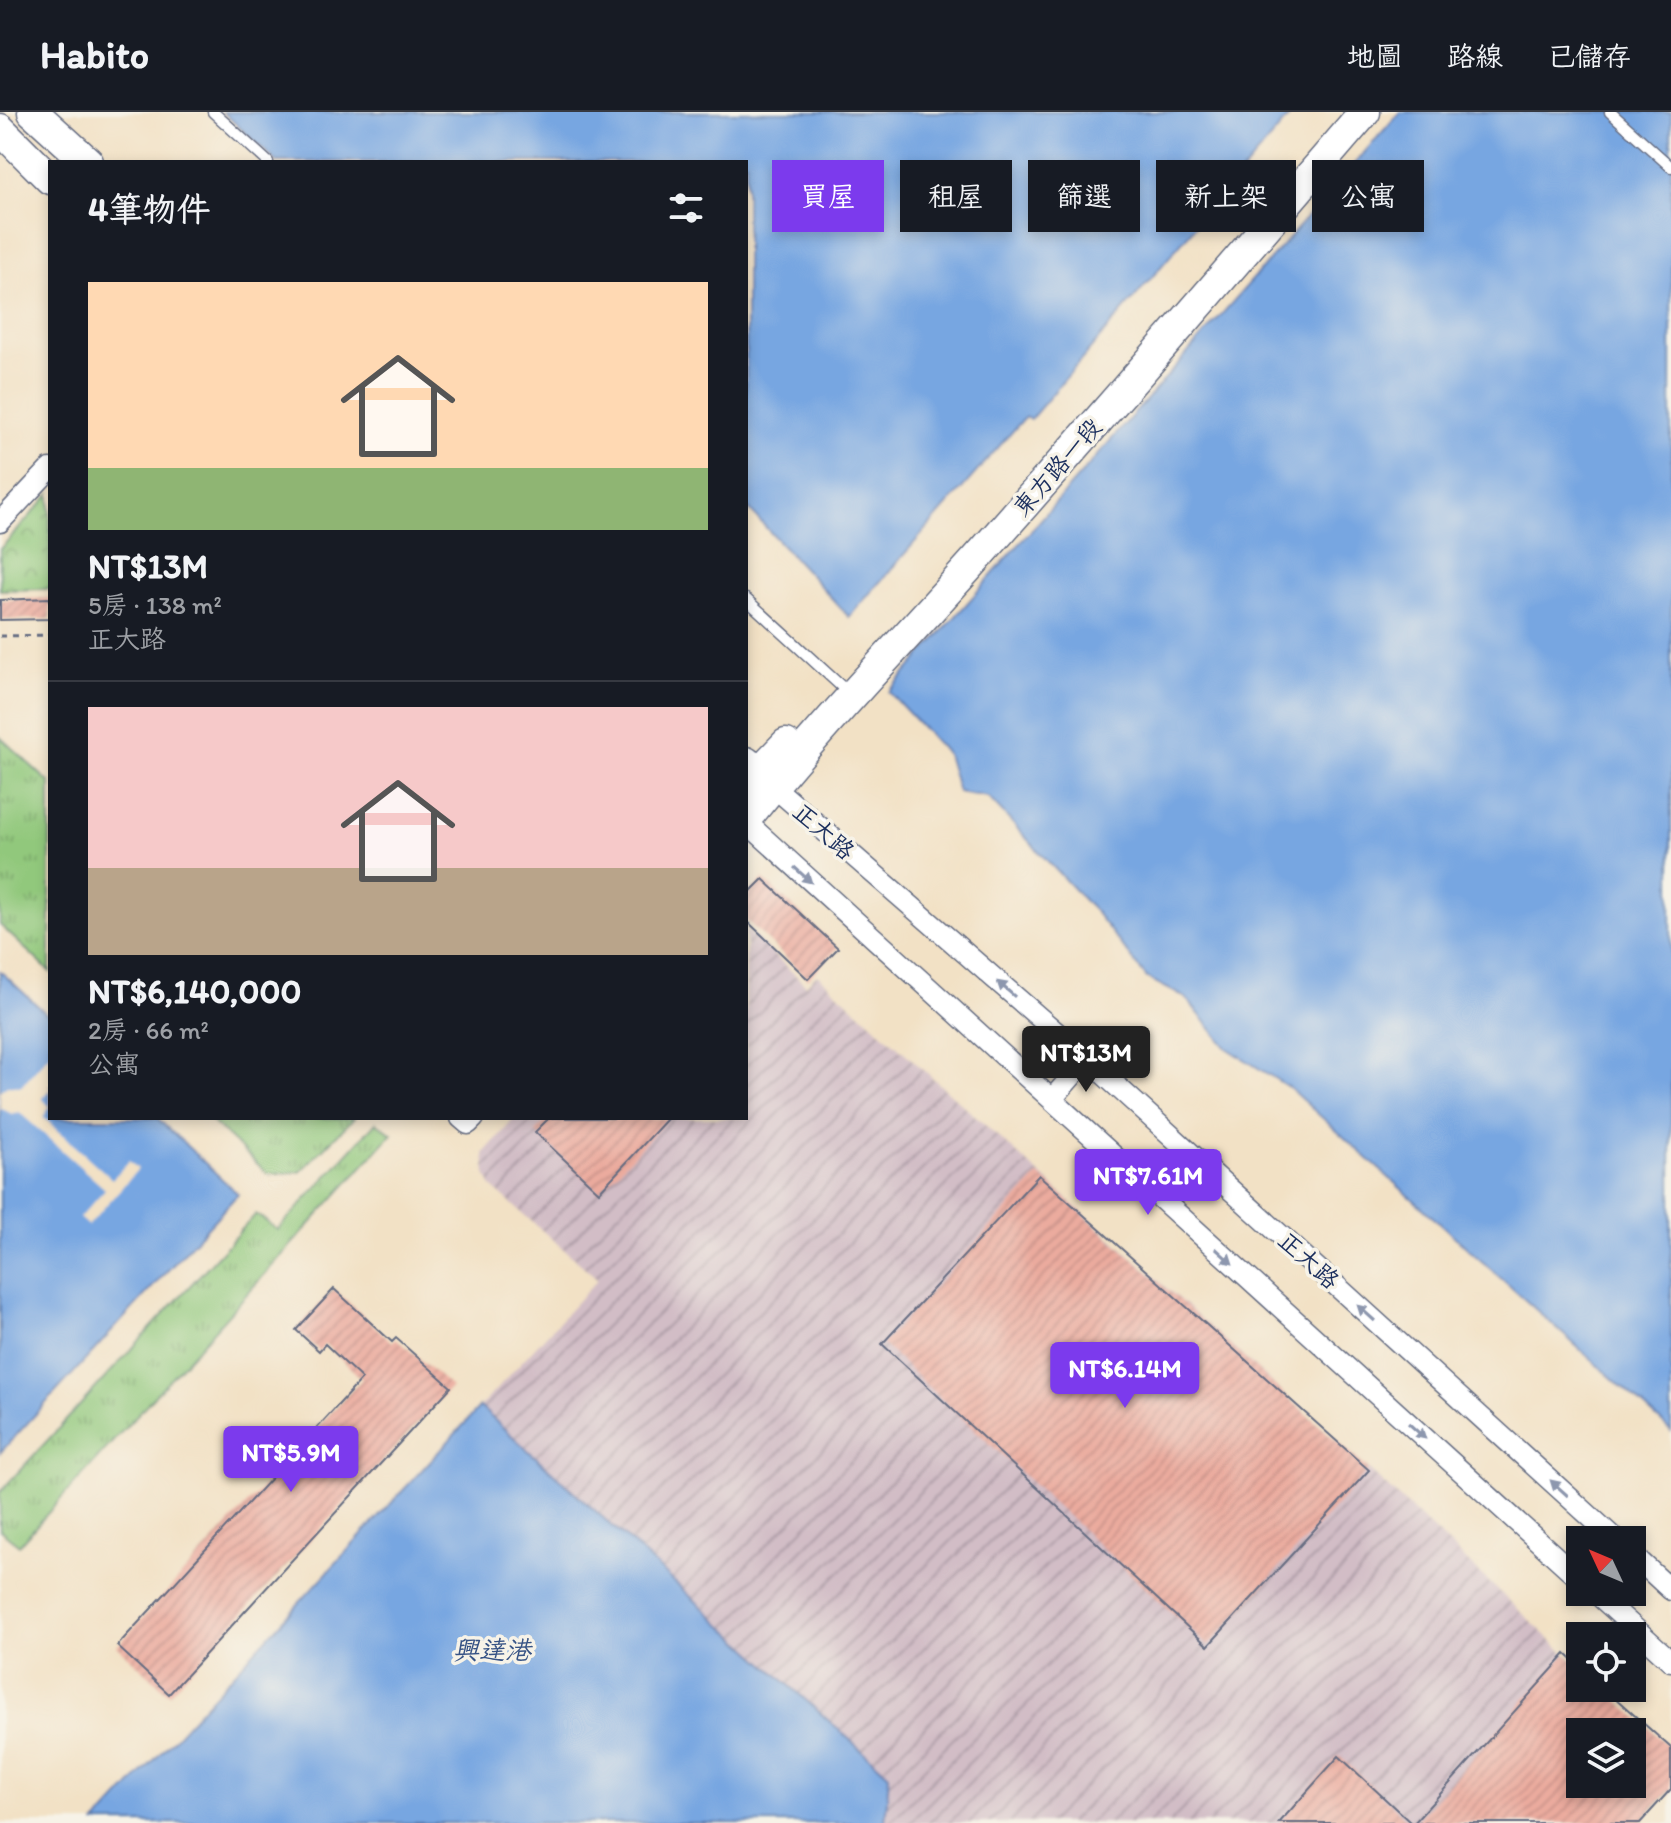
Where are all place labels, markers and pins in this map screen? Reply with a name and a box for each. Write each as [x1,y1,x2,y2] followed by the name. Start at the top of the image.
[1021,1026,1151,1094] pin: NT$13M
[1065,1149,1231,1217] pin: NT$7.61M
[1042,1342,1208,1410] pin: NT$6.14M
[217,1426,365,1494] pin: NT$5.9M

